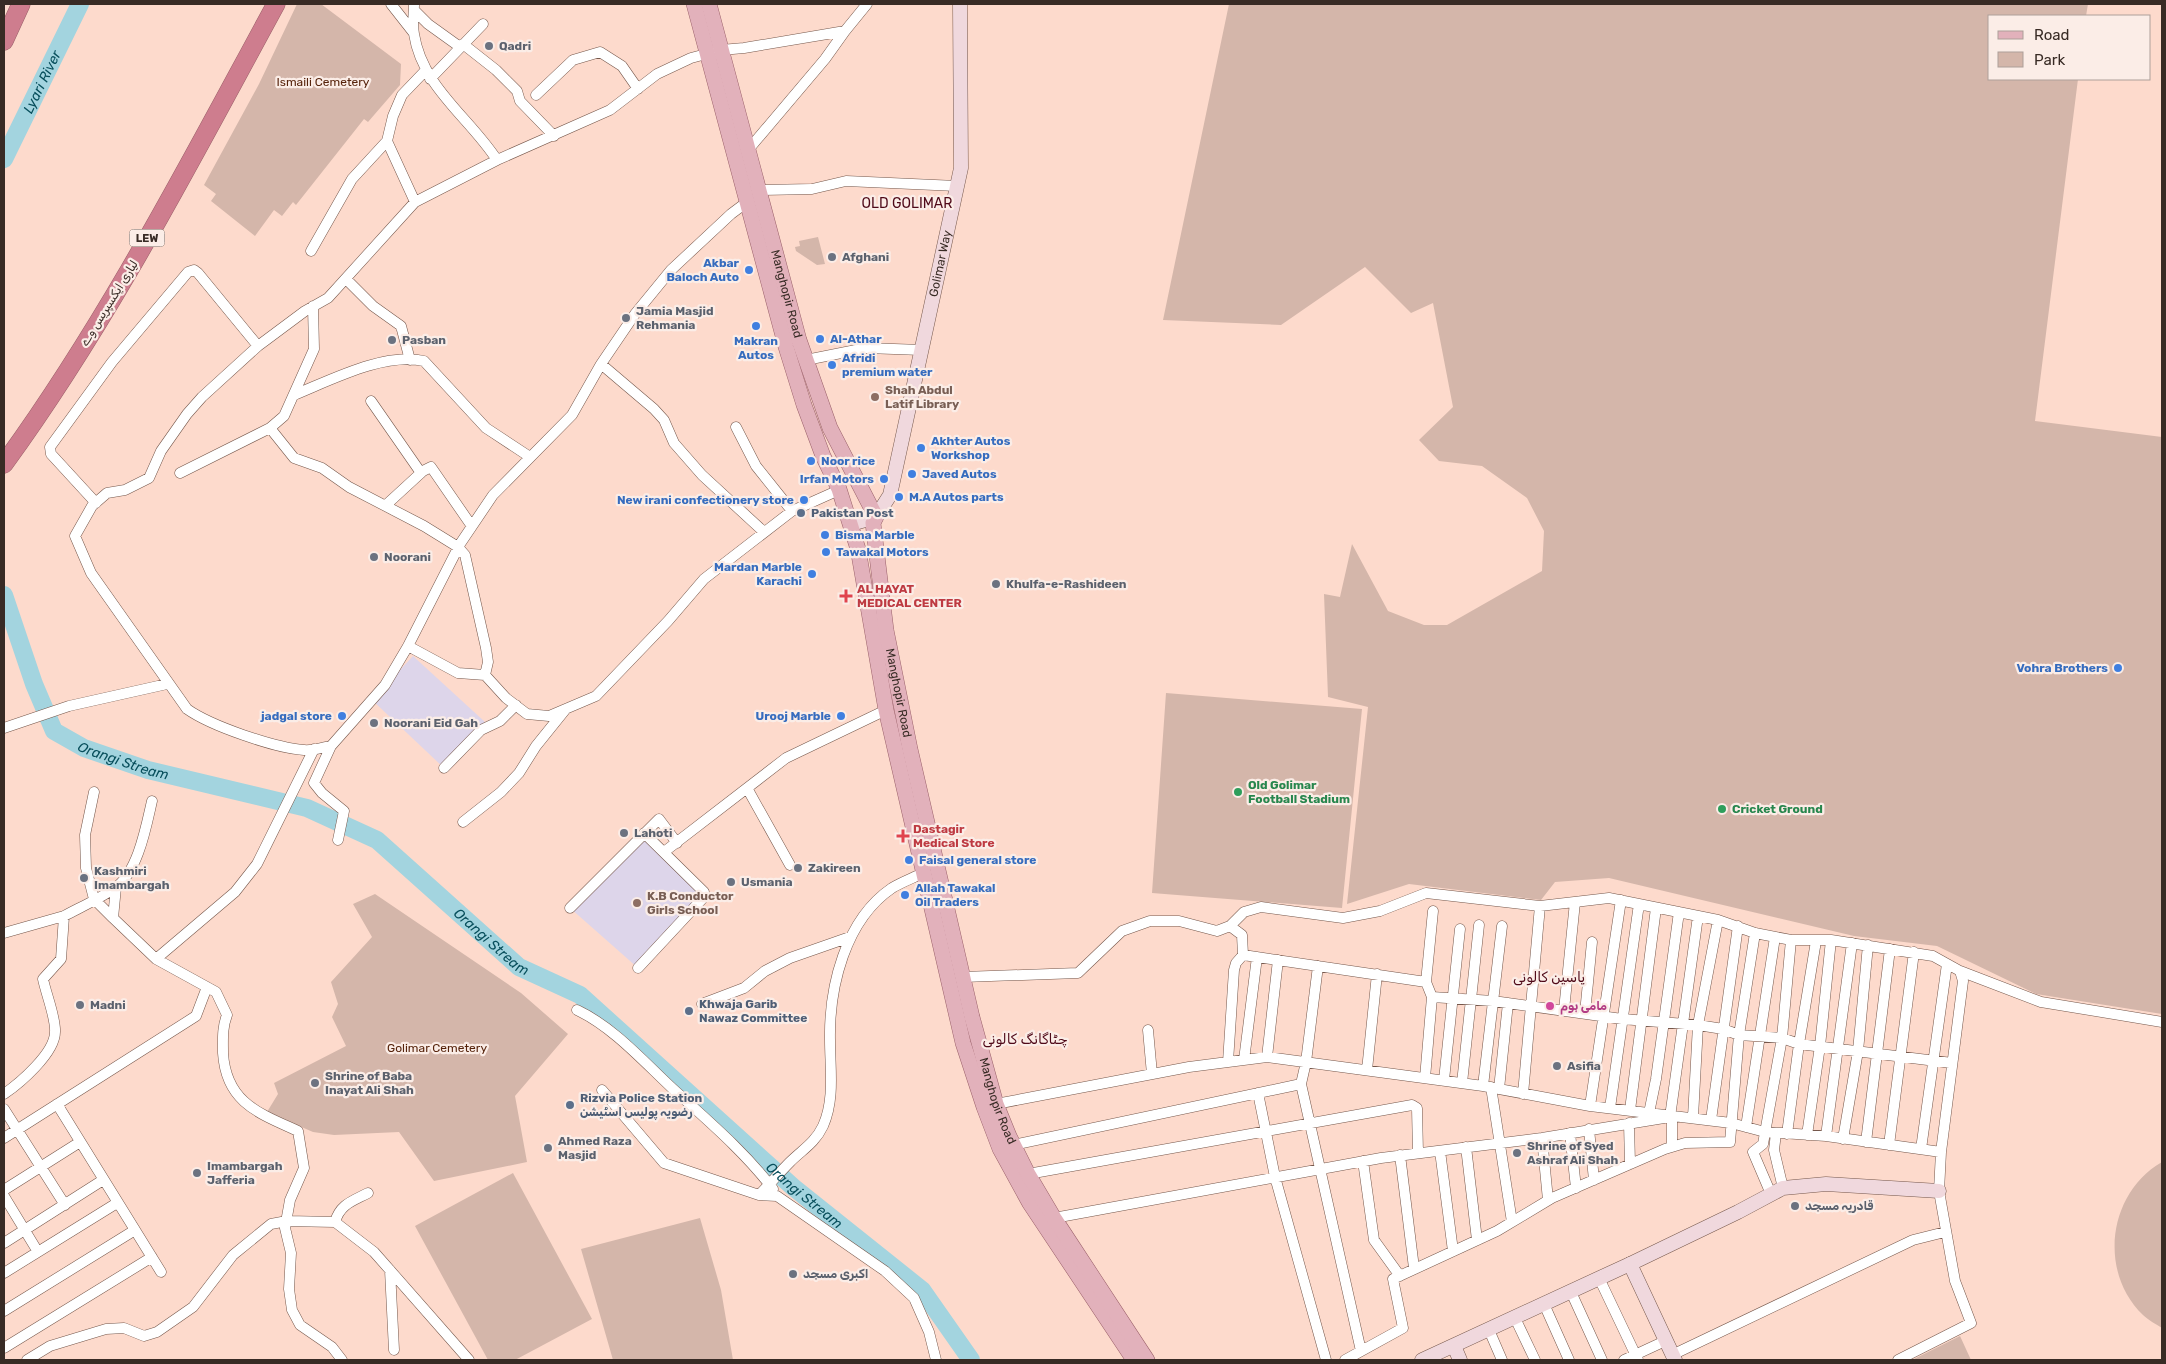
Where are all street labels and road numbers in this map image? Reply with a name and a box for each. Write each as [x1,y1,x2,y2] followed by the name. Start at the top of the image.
[926,228,954,298] street label: Golimar Way
[130,230,164,247] road number: LEW
[768,248,805,339] street label: Manghopir Road
[77,258,142,349] street label: لیاری ایکسپریس وے
[883,647,915,739] street label: Manghopir Road
[977,1056,1019,1146] street label: Manghopir Road

